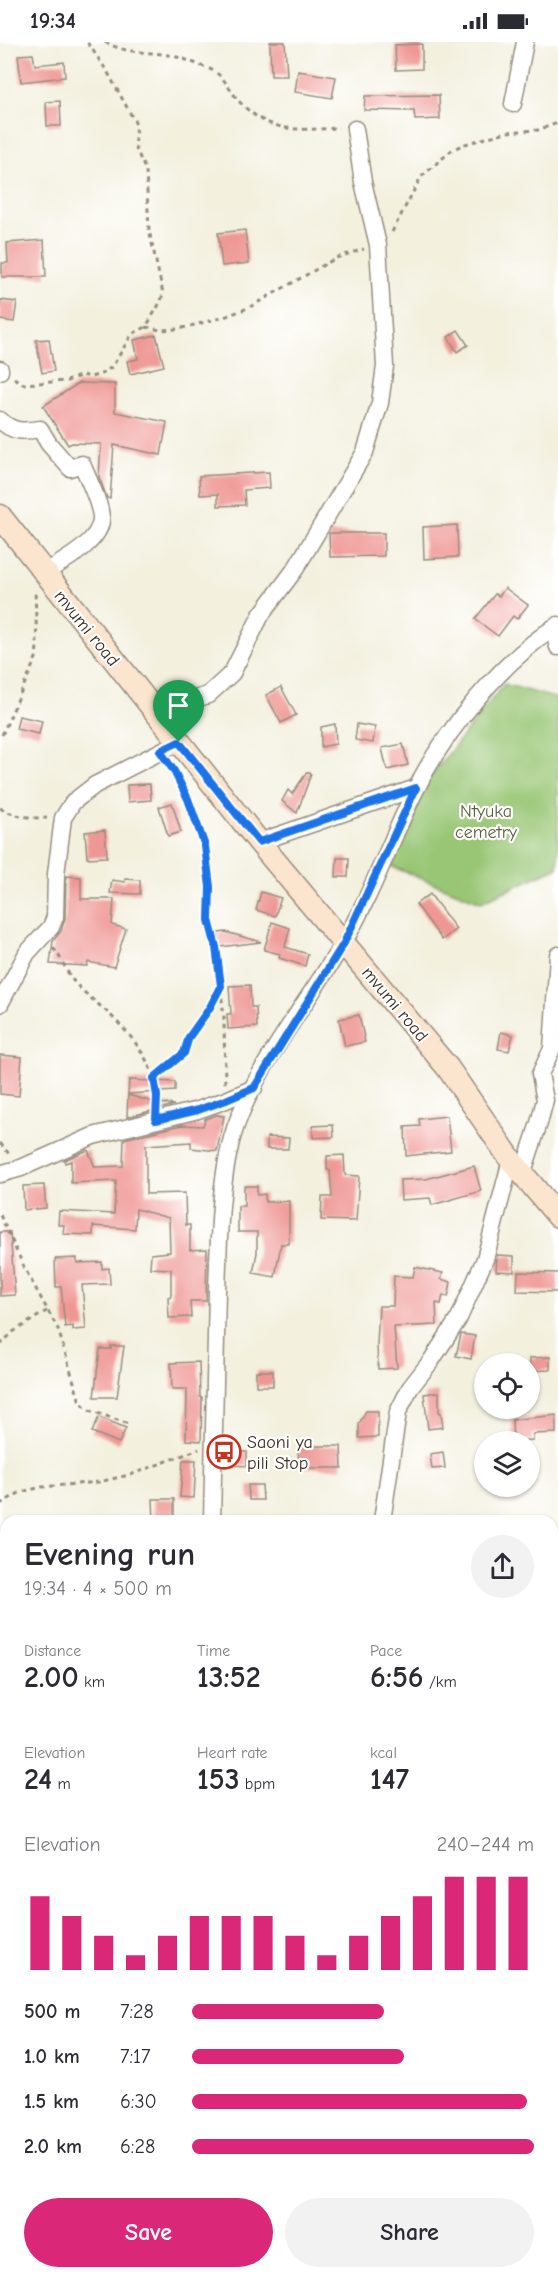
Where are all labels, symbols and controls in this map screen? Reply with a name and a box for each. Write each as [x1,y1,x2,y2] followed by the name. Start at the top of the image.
[30,8,76,34] text: 19:34
[50,586,124,671] street label: mvumi road
[153,680,204,742] pin
[162,689,195,722] icon: arrive
[455,801,518,843] park label: Ntyuka cemetry
[357,962,432,1046] street label: mvumi road
[474,1353,540,1497] map controls
[474,1353,540,1419] button: locate
[474,1431,540,1497] button: layers
[247,1432,313,1474] place label: Saoni ya pili Stop
[206,1434,242,1470] bus stop icon: Saoni ya pili Stop
[24,1535,195,1573] text: Evening run
[471,1535,534,1598] button: share
[24,1577,172,1600] text: 19:34 · 4 × 500 m
[24,1642,81,1660] text: Distance
[197,1642,230,1660] text: Time
[370,1642,402,1660] text: Pace
[24,1660,79,1695] text: 2.00
[197,1660,261,1695] text: 13:52
[370,1660,424,1695] text: 6:56
[79,1673,105,1691] text: km
[424,1673,457,1691] text: /km
[24,1744,85,1762] text: Elevation
[197,1744,268,1762] text: Heart rate
[370,1744,397,1762] text: kcal
[24,1762,52,1797] text: 24
[197,1762,240,1797] text: 153
[370,1762,409,1797] text: 147
[52,1775,71,1793] text: m
[240,1775,275,1793] text: bpm
[24,1833,101,1856] text: Elevation
[437,1833,534,1856] text: 240–244 m
[24,2000,81,2023] text: 500 m
[120,2000,154,2023] text: 7:28
[24,2045,80,2068] text: 1.0 km
[120,2045,150,2068] text: 7:17
[24,2090,79,2113] text: 1.5 km
[120,2090,157,2113] text: 6:30
[24,2135,82,2158] text: 2.0 km
[120,2135,155,2158] text: 6:28
[24,2198,273,2267] button: Save
[285,2198,534,2267] button: Share

